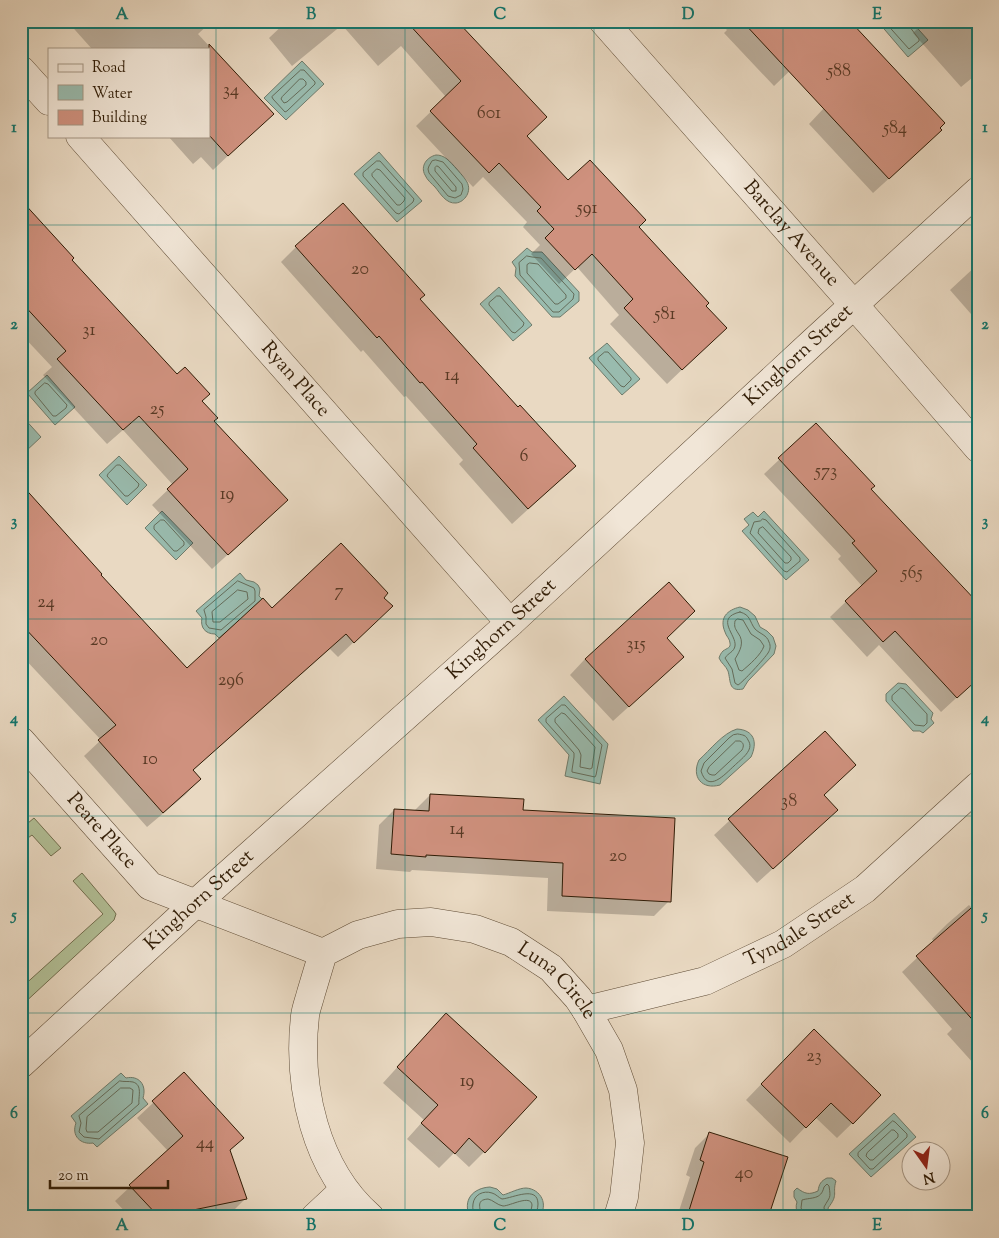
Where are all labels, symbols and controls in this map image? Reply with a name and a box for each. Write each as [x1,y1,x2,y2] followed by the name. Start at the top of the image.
[116,4,129,27] text: A
[306,4,316,27] text: B
[494,4,507,27] text: C
[682,4,695,27] text: D
[872,4,882,27] text: E
[48,48,210,138] legend
[92,58,126,79] text: Road
[826,59,851,85] house number: 588
[223,78,239,104] house number: 34
[92,84,133,105] text: Water
[477,101,501,127] house number: 601
[92,108,147,129] text: Building
[882,116,907,142] house number: 584
[11,117,17,140] text: 1
[982,117,988,140] text: 1
[736,174,846,293] street label: Barclay Avenue
[575,196,598,222] house number: 591
[351,257,369,283] house number: 20
[738,298,860,413] street label: Kinghorn Street
[653,302,676,328] house number: 581
[10,314,18,337] text: 2
[981,314,989,337] text: 2
[82,318,96,344] house number: 31
[254,335,337,424] street label: Ryan Place
[444,363,460,389] house number: 14
[150,397,164,423] house number: 25
[520,444,529,470] house number: 6
[814,459,837,485] house number: 573
[220,482,235,508] house number: 19
[11,511,18,534] text: 3
[982,511,989,534] text: 3
[900,561,923,587] house number: 565
[441,572,563,687] street label: Kinghorn Street
[334,579,344,605] house number: 7
[37,590,55,616] house number: 24
[90,628,108,654] house number: 20
[626,632,646,658] house number: 315
[218,668,244,694] house number: 296
[9,708,18,731] text: 4
[980,708,989,731] text: 4
[142,747,158,773] house number: 10
[59,787,144,876] street label: Peare Place
[781,789,797,815] house number: 38
[449,817,465,843] house number: 14
[138,843,261,958] street label: Kinghorn Street
[609,844,627,870] house number: 20
[739,885,861,975] street label: Tyndale Street
[9,905,17,928] text: 5
[980,905,988,928] text: 5
[511,935,603,1025] street label: Luna Circle
[806,1044,822,1070] house number: 23
[460,1069,475,1095] house number: 19
[10,1103,18,1126] text: 6
[981,1103,989,1126] text: 6
[196,1131,214,1157] house number: 44
[902,1140,952,1190] north arrow
[50,1158,168,1190] scale bar
[735,1161,753,1187] house number: 40
[58,1166,89,1187] text: 20 m
[921,1166,937,1188] text: N
[116,1215,129,1238] text: A
[306,1215,316,1238] text: B
[494,1215,507,1238] text: C
[682,1215,695,1238] text: D
[872,1215,882,1238] text: E

